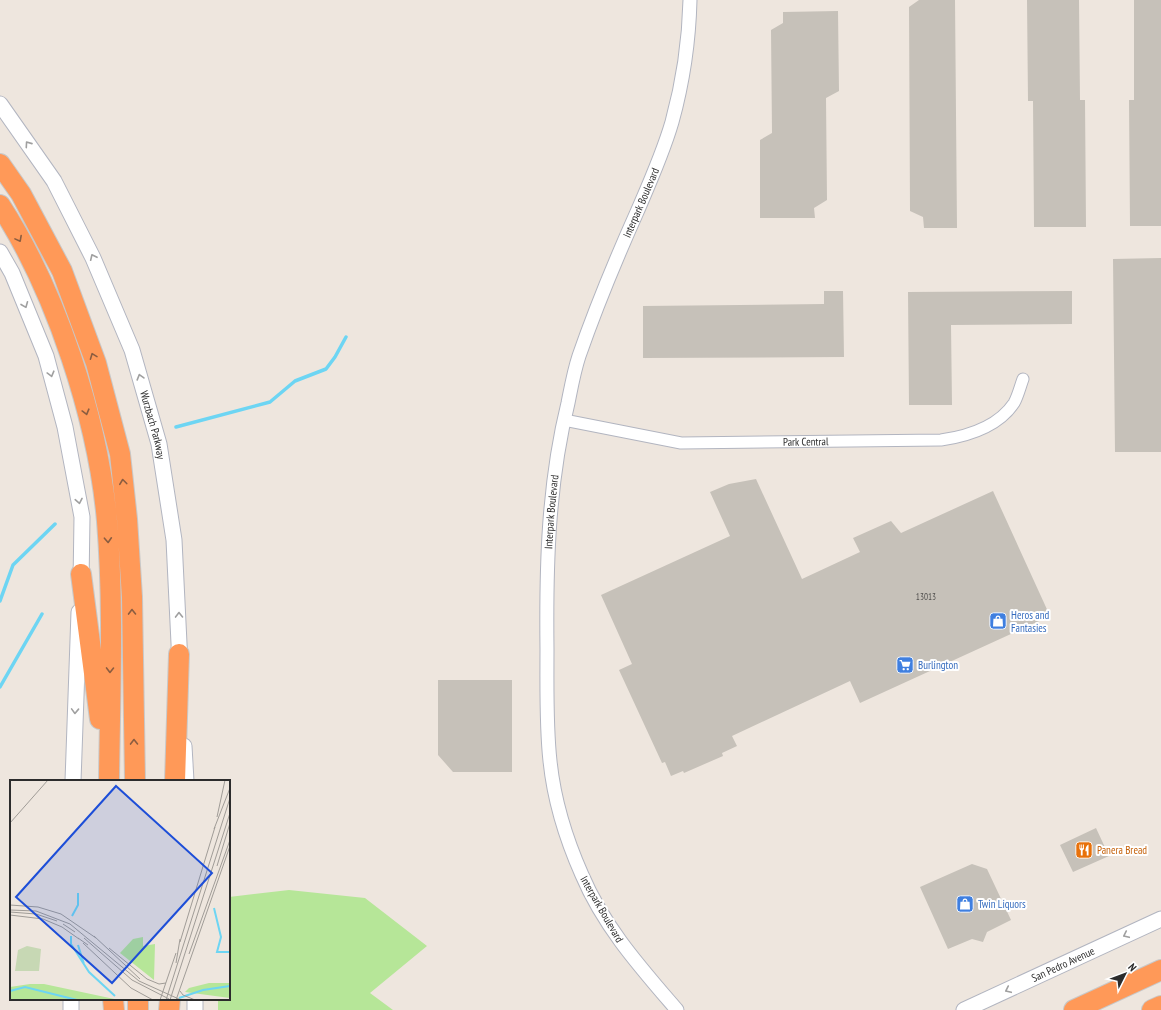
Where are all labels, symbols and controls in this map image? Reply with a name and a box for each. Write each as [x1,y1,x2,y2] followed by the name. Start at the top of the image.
[25,141,33,148] one-way arrow
[620,165,662,240] street label: Interpark Boulevard
[14,235,21,242] one-way arrow
[90,253,98,261] one-way arrow
[21,302,29,309] one-way arrow
[90,353,98,360] one-way arrow
[46,371,54,377] one-way arrow
[136,374,145,381] one-way arrow
[137,389,168,461] street label: Wurzbach Parkway
[82,409,90,415] one-way arrow
[783,434,829,449] street label: Park Central
[541,474,562,549] street label: Interpark Boulevard
[119,479,128,485] one-way arrow
[74,498,83,504] one-way arrow
[103,537,112,543] one-way arrow
[916,591,936,602] house number: 13013
[1011,608,1049,635] place label: Heros and Fantasies
[128,609,136,615] one-way arrow
[988,611,1008,631] shop icon: Heros and Fantasies
[175,612,183,618] one-way arrow
[895,655,915,675] supermarket icon: Burlington
[918,658,958,672] place label: Burlington
[106,667,115,673] one-way arrow
[71,708,79,714] one-way arrow
[130,739,138,745] one-way arrow
[10,780,230,1000] inset map
[1074,840,1094,860] restaurant icon: Panera Bread
[1097,843,1147,857] place label: Panera Bread
[577,873,627,945] street label: Interpark Boulevard
[955,894,975,914] shop icon: Twin Liquors
[978,897,1026,911] place label: Twin Liquors
[1122,930,1130,938] one-way arrow
[1029,943,1097,985] street label: San Pedro Avenue
[1105,954,1145,994] north arrow
[1125,960,1140,974] text: N
[1004,985,1012,993] one-way arrow

